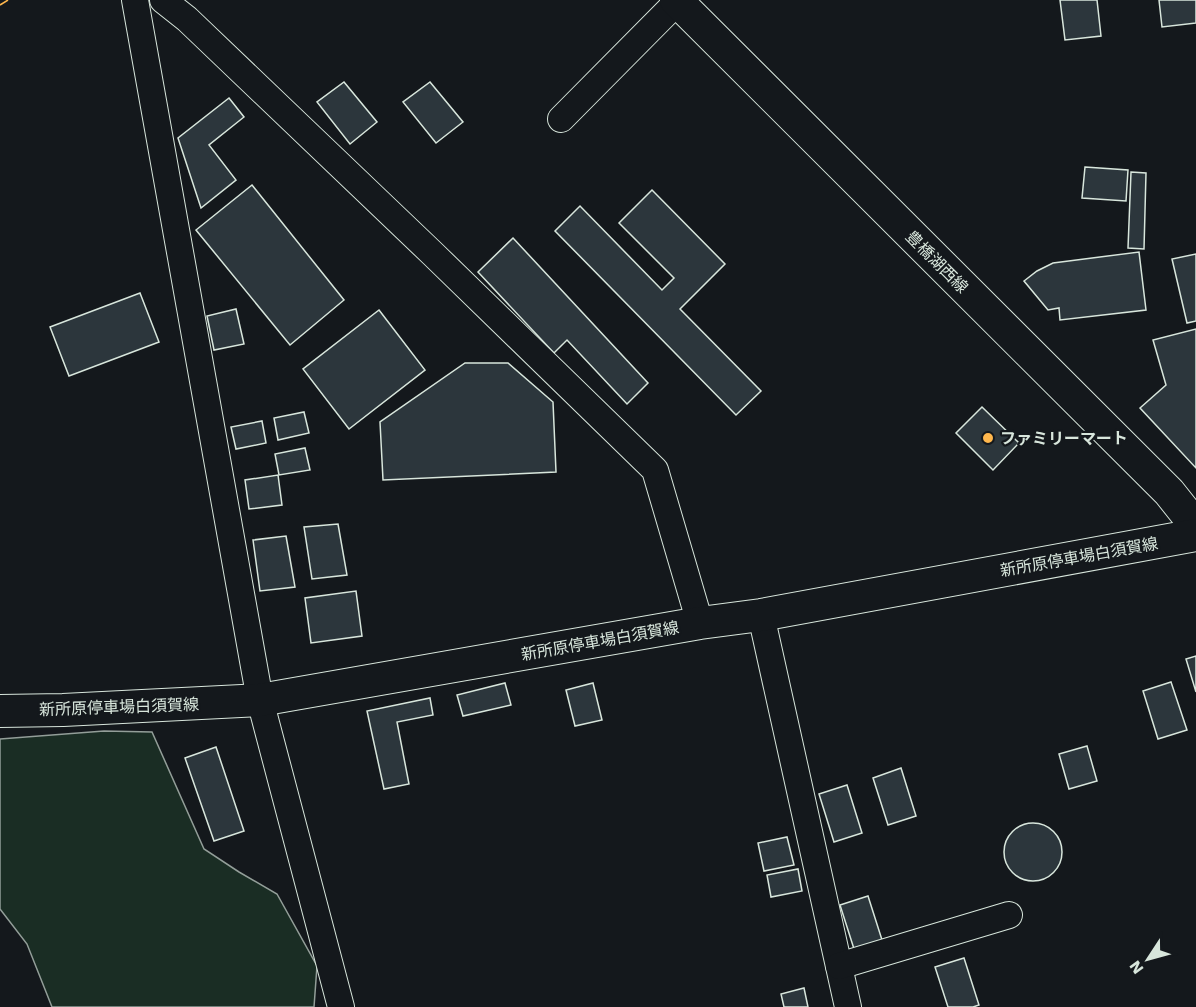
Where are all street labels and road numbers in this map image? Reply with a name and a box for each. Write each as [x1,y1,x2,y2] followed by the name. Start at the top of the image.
[902,227,972,297] street label: 豊橋湖西線
[999,534,1159,580] street label: 新所原停車場白須賀線
[520,618,680,664] street label: 新所原停車場白須賀線
[39,695,199,719] street label: 新所原停車場白須賀線

